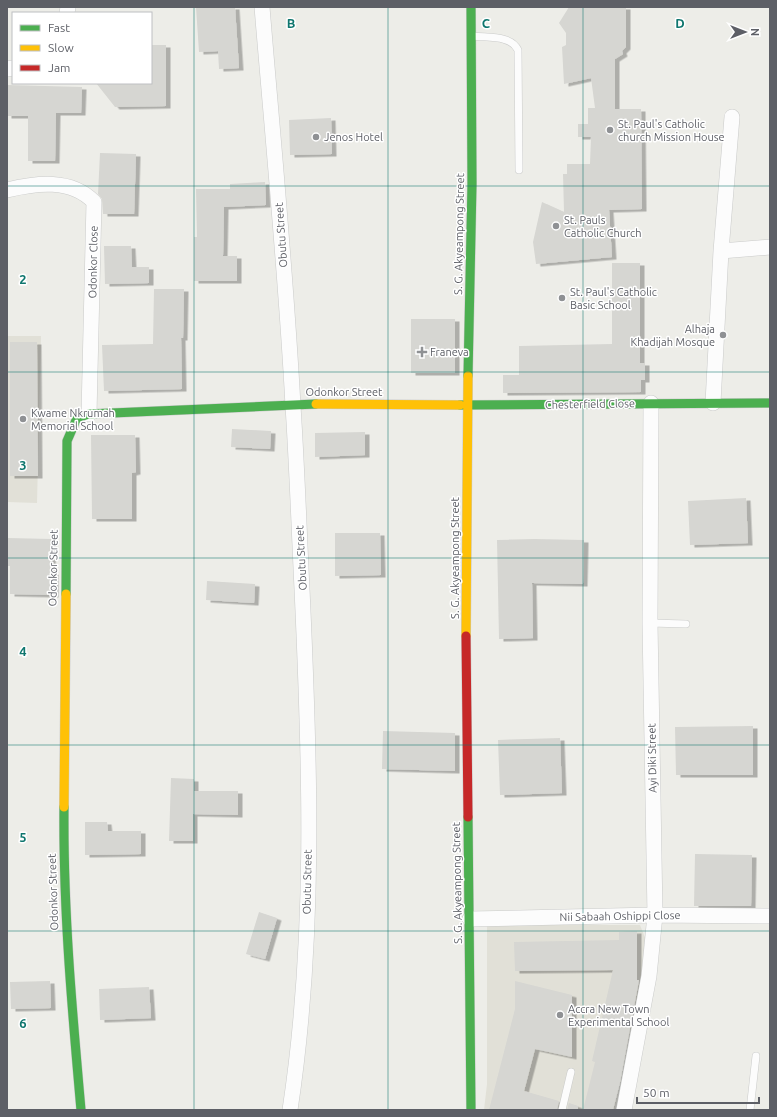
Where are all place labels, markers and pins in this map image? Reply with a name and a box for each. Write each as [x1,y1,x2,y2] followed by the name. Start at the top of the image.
[618,118,725,143] place label: St. Paul's Catholic church Mission House
[605,125,615,135] marker: St. Paul's Catholic church Mission House
[324,131,383,143] place label: Jenos Hotel
[311,132,321,142] marker: Jenos Hotel
[564,214,642,239] place label: St. Pauls Catholic Church
[551,221,561,231] marker: St. Pauls Catholic Church
[570,286,657,311] place label: St. Paul's Catholic Basic School
[557,293,567,303] marker: St. Paul's Catholic Basic School
[631,323,715,348] place label: Alhaja Khadijah Mosque
[718,330,728,340] marker: Alhaja Khadijah Mosque
[430,346,469,358] place label: Franeva
[417,347,427,357] marker: Franeva
[31,407,115,432] place label: Kwame Nkrumah Memorial School
[18,414,28,424] marker: Kwame Nkrumah Memorial School
[568,1003,669,1028] place label: Accra New Town Experimental School
[555,1010,565,1020] marker: Accra New Town Experimental School

